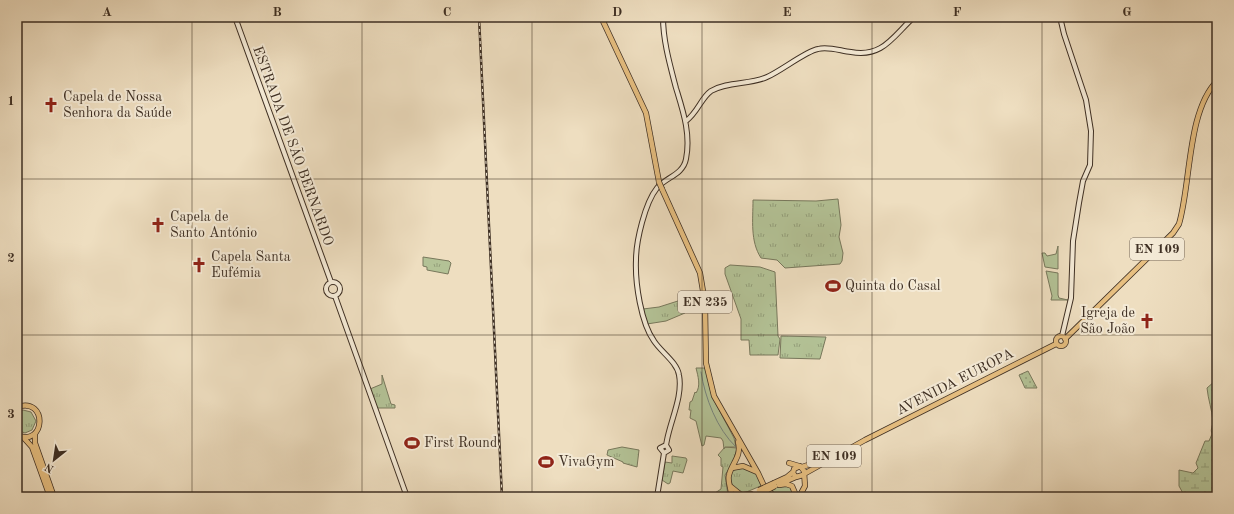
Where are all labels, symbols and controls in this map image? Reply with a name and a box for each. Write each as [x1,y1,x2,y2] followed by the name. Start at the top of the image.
[102,6,112,19] text: A
[272,6,282,19] text: B
[443,6,451,19] text: C
[612,6,622,19] text: D
[783,6,792,19] text: E
[953,6,962,19] text: F
[1122,6,1132,19] text: G
[250,43,339,248] street label: ESTRADA DE SÃO BERNARDO
[63,90,172,120] place label: Capela de Nossa Senhora da Saúde
[7,95,15,108] text: 1
[42,96,60,114] church icon: Capela de Nossa Senhora da Saúde
[170,210,257,240] place label: Capela de Santo António
[149,216,167,234] church icon: Capela de Santo António
[1130,238,1184,260] road number: EN 109
[211,250,291,280] place label: Capela Santa Eufémia
[7,252,15,265] text: 2
[190,256,208,274] church icon: Capela Santa Eufémia
[824,277,842,295] sports icon: Quinta do Casal
[845,279,941,293] place label: Quinta do Casal
[678,291,732,313] road number: EN 235
[1080,306,1135,336] place label: Igreja de São João
[1138,312,1156,330] church icon: Igreja de São João
[894,346,1016,418] street label: AVENIDA EUROPA
[7,408,15,421] text: 3
[403,434,421,452] sports icon: First Round
[424,436,497,450] place label: First Round
[34,440,74,480] north arrow
[807,445,861,467] road number: EN 109
[537,453,555,471] sports icon: VivaGym
[558,455,614,469] place label: VivaGym
[43,460,56,474] text: N

